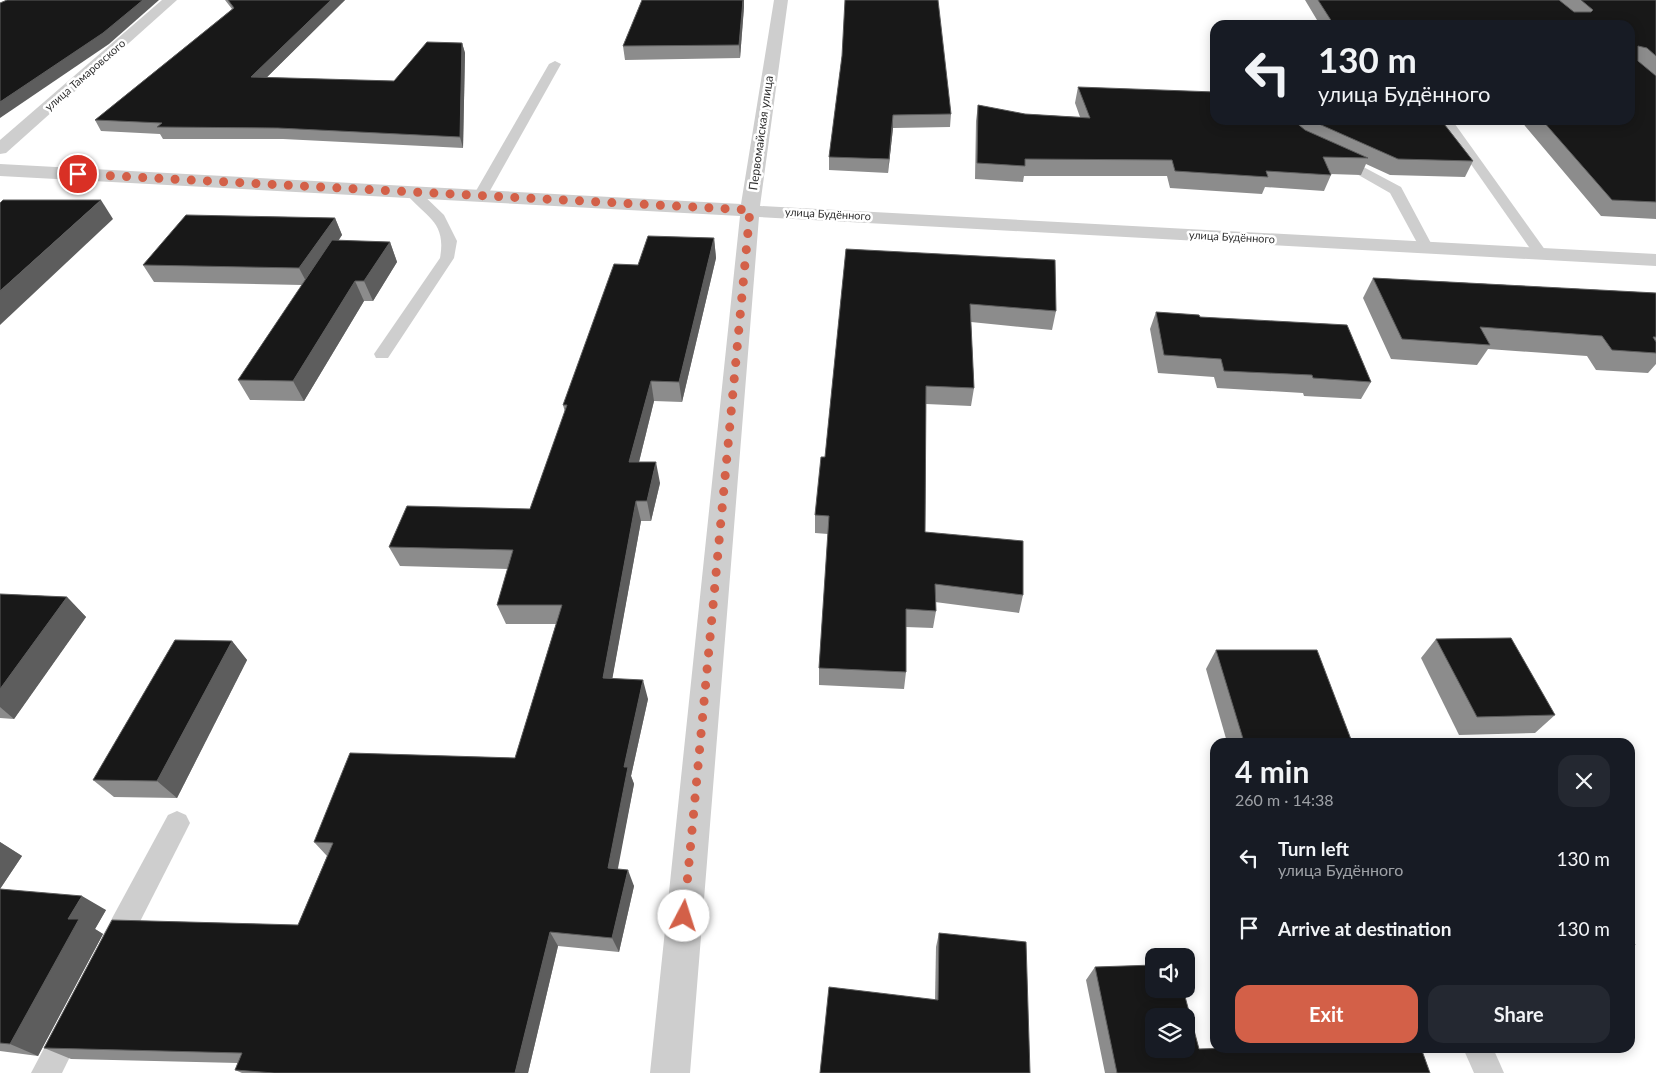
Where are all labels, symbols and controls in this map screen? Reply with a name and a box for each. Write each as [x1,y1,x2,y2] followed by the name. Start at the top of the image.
[42,36,127,113] street label: улица Тамаровского
[1318,38,1417,80] text: 130 m
[1235,40,1300,105] icon: left
[745,75,776,191] street label: Первомайская улица
[1318,80,1490,107] text: улица Будённого
[57,153,99,195] pin
[64,160,92,188] icon: arrive
[785,205,871,222] street label: улица Будённого
[1189,228,1275,245] street label: улица Будённого
[1235,753,1309,789] text: 4 min
[1558,755,1610,807] button: close
[1235,790,1334,809] text: 260 m · 14:38
[1278,837,1349,860] text: Turn left
[1235,844,1263,872] icon: left
[1556,847,1610,870] text: 130 m
[1278,860,1403,879] text: улица Будённого
[657,889,709,941] position arrow
[1235,914,1263,942] icon: arrive
[1278,917,1451,940] text: Arrive at destination
[1556,917,1610,940] text: 130 m
[1145,948,1195,1058] map controls
[1145,948,1195,998] button: sound
[1235,985,1418,1043] button: Exit
[1428,985,1610,1043] button: Share
[1145,1008,1195,1058] button: layers

